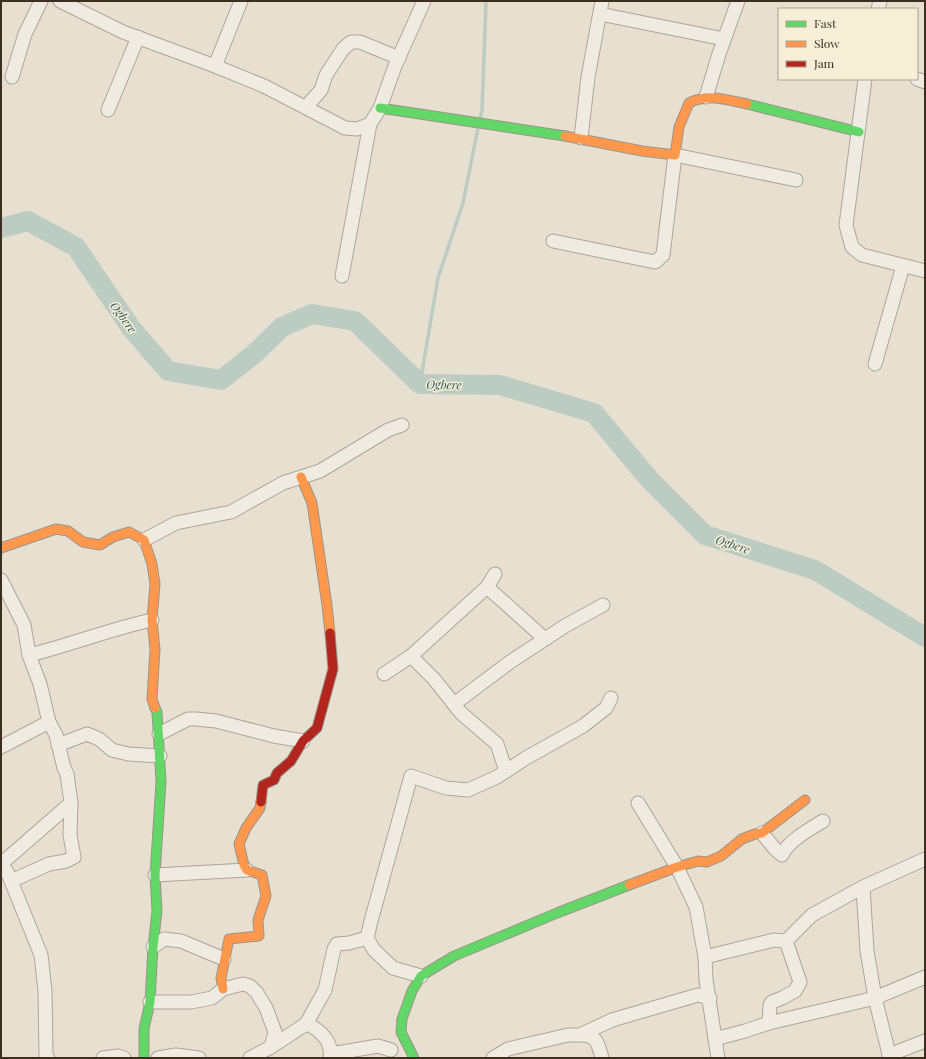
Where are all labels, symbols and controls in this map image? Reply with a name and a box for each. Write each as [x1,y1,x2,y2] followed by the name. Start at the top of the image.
[778,8,918,80] legend
[814,15,837,31] text: Fast
[814,35,840,51] text: Slow
[813,55,835,71] text: Jam
[107,298,141,336] water label: Ogbere
[426,376,462,392] water label: Ogbere
[714,531,752,557] water label: Ogbere

